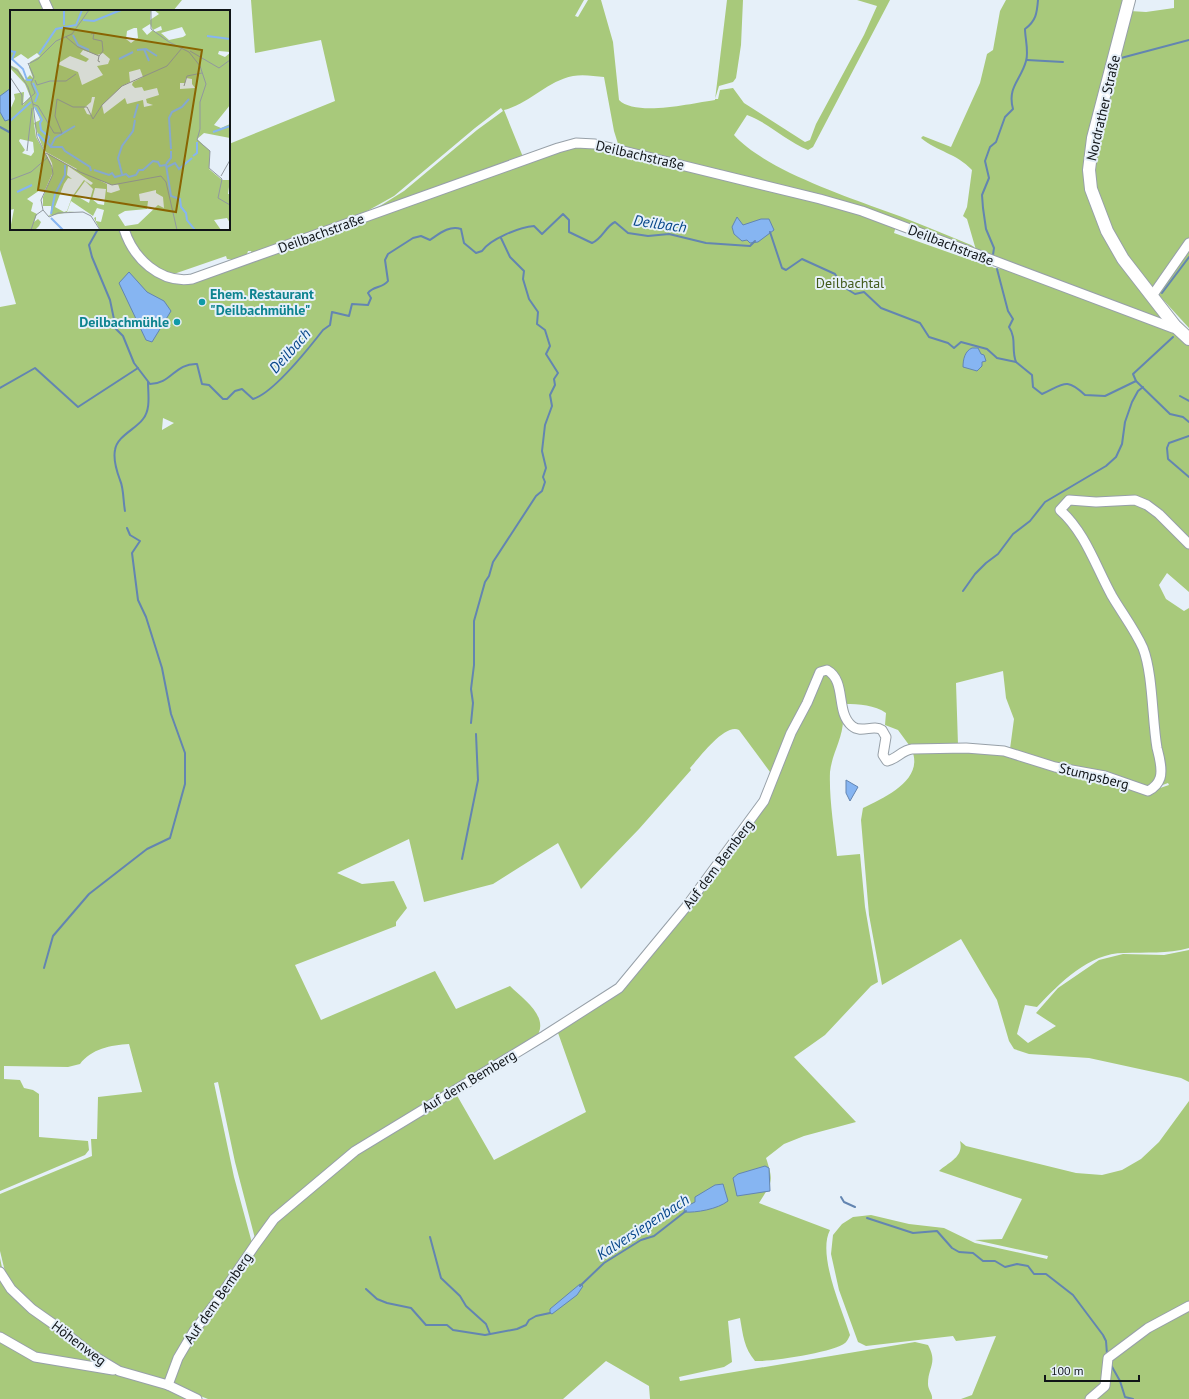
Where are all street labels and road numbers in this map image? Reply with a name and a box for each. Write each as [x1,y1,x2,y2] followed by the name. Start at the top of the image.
[1082,53,1124,163] street label: Nordrather Straße
[594,136,686,174] street label: Deilbachstraße
[275,209,367,257] street label: Deilbachstraße
[906,220,996,270] street label: Deilbachstraße
[1057,759,1131,793] street label: Stumpsberg
[679,816,757,912] street label: Auf dem Bemberg
[418,1046,520,1116] street label: Auf dem Bemberg
[180,1249,256,1347] street label: Auf dem Bemberg
[48,1317,110,1369] street label: Höhenweg

